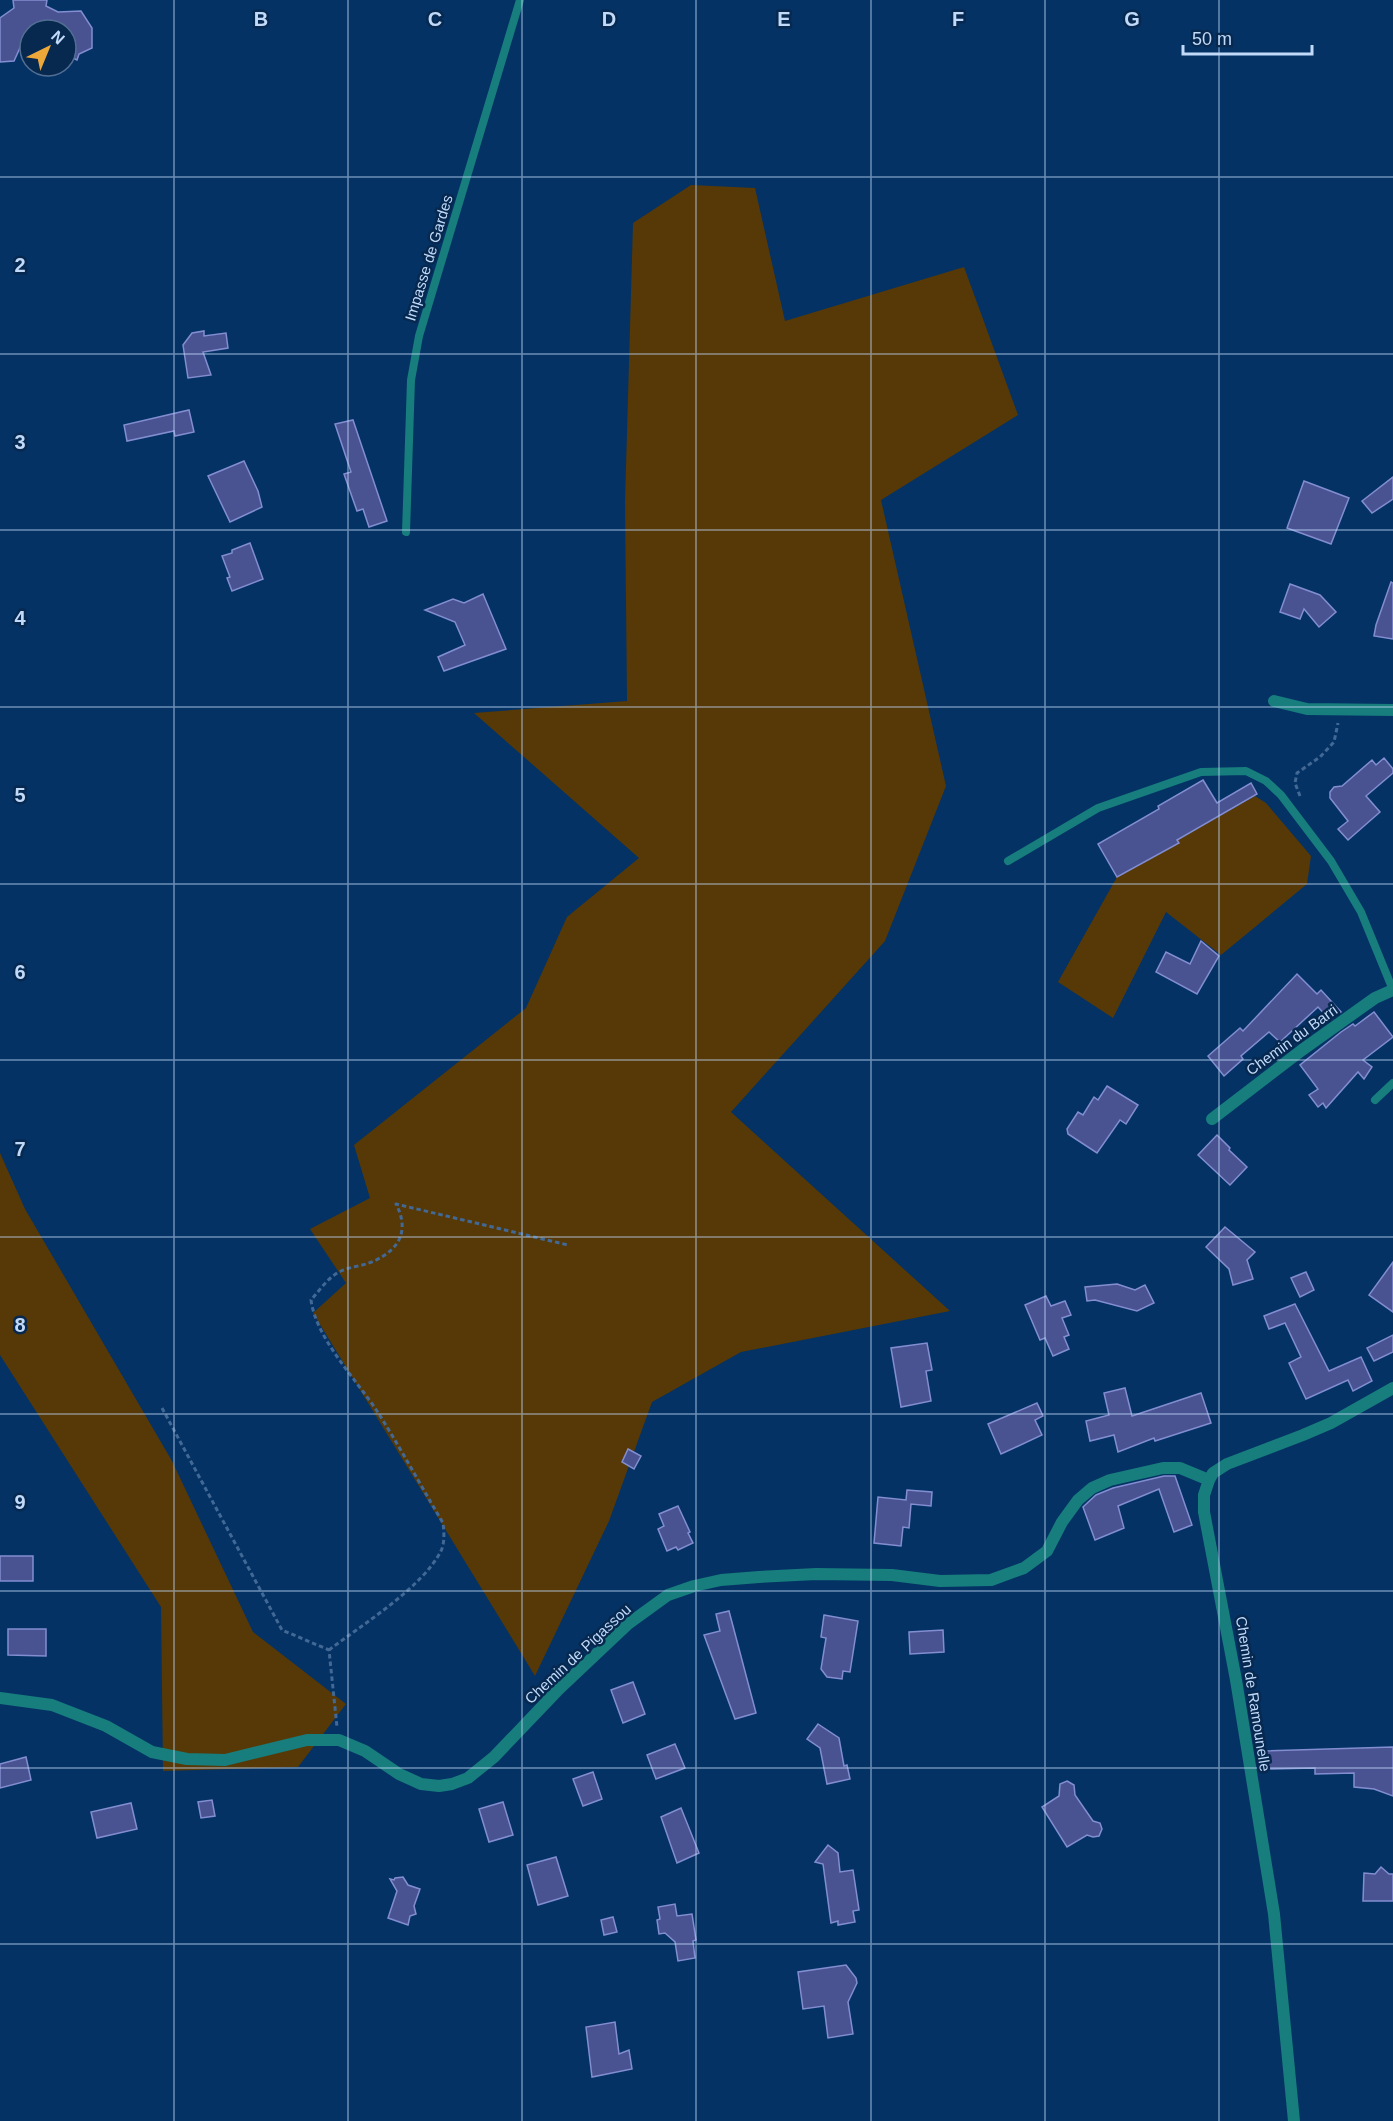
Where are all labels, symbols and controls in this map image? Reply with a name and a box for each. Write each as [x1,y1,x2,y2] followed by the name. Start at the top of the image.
[254,8,268,30] text: B
[428,8,442,30] text: C
[602,8,616,30] text: D
[777,8,791,30] text: E
[952,8,964,30] text: F
[1124,8,1140,30] text: G
[18,18,78,78] north arrow
[1183,18,1312,56] scale bar
[48,27,68,48] text: N
[1192,29,1232,49] text: 50 m
[401,193,456,323] street label: Impasse de Gardes
[14,254,26,276] text: 2
[14,431,26,453] text: 3
[14,607,26,629] text: 4
[14,784,26,806] text: 5
[14,961,26,983] text: 6
[1243,1001,1341,1078] street label: Chemin du Barri
[14,1138,26,1160] text: 7
[14,1314,26,1336] text: 8
[14,1491,26,1513] text: 9
[521,1600,634,1707] street label: Chemin de Pigassou
[1233,1615,1274,1773] street label: Chemin de Ramounelle

